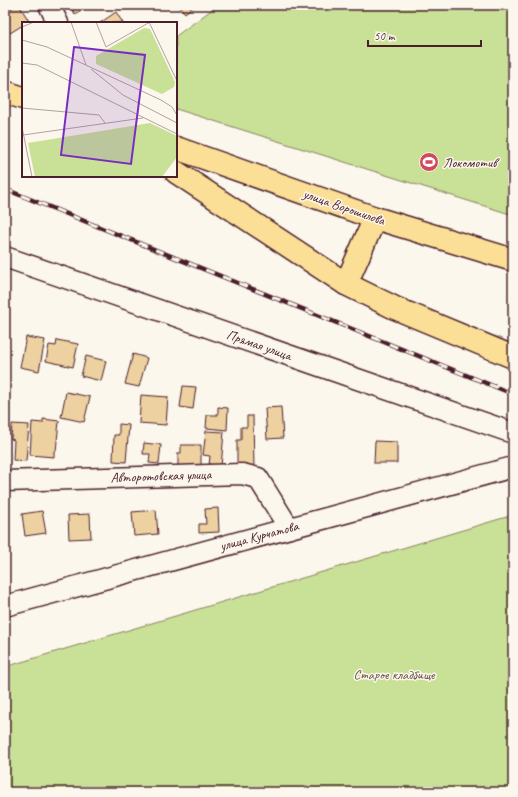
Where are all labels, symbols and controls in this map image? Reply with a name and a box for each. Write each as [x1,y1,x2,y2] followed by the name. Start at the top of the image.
[22,22,177,177] inset map
[368,22,481,48] scale bar
[374,28,396,44] text: 50 m
[418,151,440,173] sports icon: Локомотив
[443,154,500,171] place label: Локомотив
[300,185,388,229] street label: улица Ворошилова
[224,326,295,364] street label: Прямая улица
[110,466,213,486] street label: Авторотовская улица
[217,517,301,555] street label: улица Курчатова
[353,666,436,683] park label: Старое кладбище

